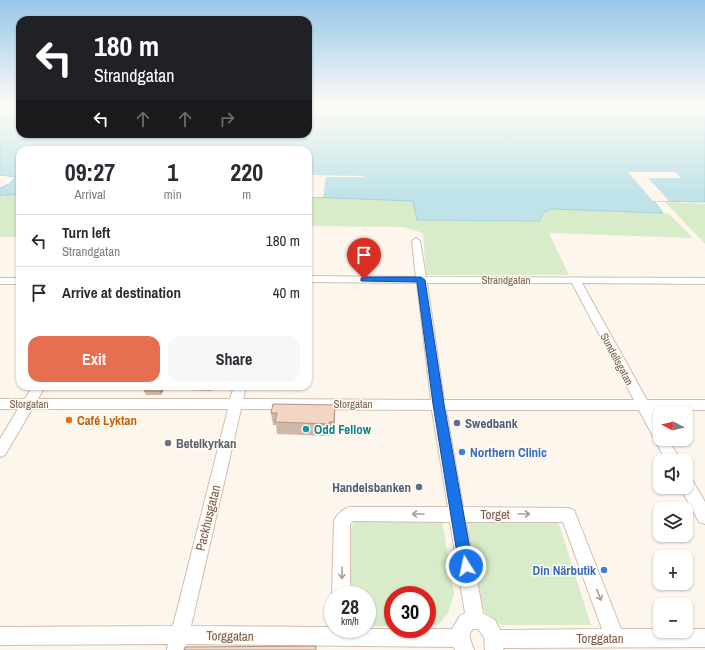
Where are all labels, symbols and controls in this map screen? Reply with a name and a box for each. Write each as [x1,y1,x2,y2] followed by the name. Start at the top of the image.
[94,27,159,65] text: 180 m
[28,32,80,84] icon: left
[94,63,174,88] text: Strandgatan
[90,108,112,130] icon: left
[132,108,154,130] icon: ahead
[174,108,196,130] icon: ahead
[216,108,238,130] icon: right
[65,156,115,188] text: 09:27
[167,156,178,188] text: 1
[230,156,263,188] text: 220
[75,186,105,203] text: Arrival
[164,186,182,203] text: min
[242,186,251,203] text: m
[62,222,110,243] text: Turn left
[28,230,50,252] icon: left
[266,230,300,251] text: 180 m
[347,238,381,279] pin
[62,243,120,260] text: Strandgatan
[353,244,375,266] icon: arrive
[481,273,531,287] street label: Strandgatan
[28,282,50,304] icon: arrive
[62,282,181,303] text: Arrive at destination
[273,282,300,303] text: 40 m
[597,330,637,388] street label: Sundellsgatan
[28,336,160,382] button: Exit
[168,336,300,382] button: Share
[9,397,49,411] street label: Storgatan
[333,397,373,411] street label: Storgatan
[653,406,693,446] north arrow
[653,406,693,638] map controls
[77,412,137,429] place label: Café Lyktan
[64,415,74,425] marker: Café Lyktan
[465,415,518,432] place label: Swedbank
[452,418,462,428] marker: Swedbank
[314,421,372,438] place label: Odd Fellow
[301,424,311,434] marker: Odd Fellow
[176,435,236,452] place label: Betelkyrkan
[163,438,173,448] marker: Betelkyrkan
[470,444,547,461] place label: Northern Clinic
[457,447,467,457] marker: Northern Clinic
[653,454,693,494] button: sound
[332,479,411,496] place label: Handelsbanken
[414,482,424,492] marker: Handelsbanken
[192,483,224,553] street label: Packhusgatan
[653,502,693,542] button: layers
[480,506,510,523] street label: Torget
[412,510,425,518] one-way arrow
[517,510,530,518] one-way arrow
[445,545,487,587] position arrow
[653,550,693,590] button: +
[533,562,596,579] place label: Din Närbutik
[599,565,609,575] marker: Din Närbutik
[338,566,345,579] one-way arrow
[384,586,436,638] speed limit sign: 30
[595,589,603,601] one-way arrow
[341,593,359,620] text: 28
[653,598,693,638] button: −
[341,615,359,628] text: km/h
[206,627,254,645] street label: Torggatan
[576,630,624,647] street label: Torggatan

